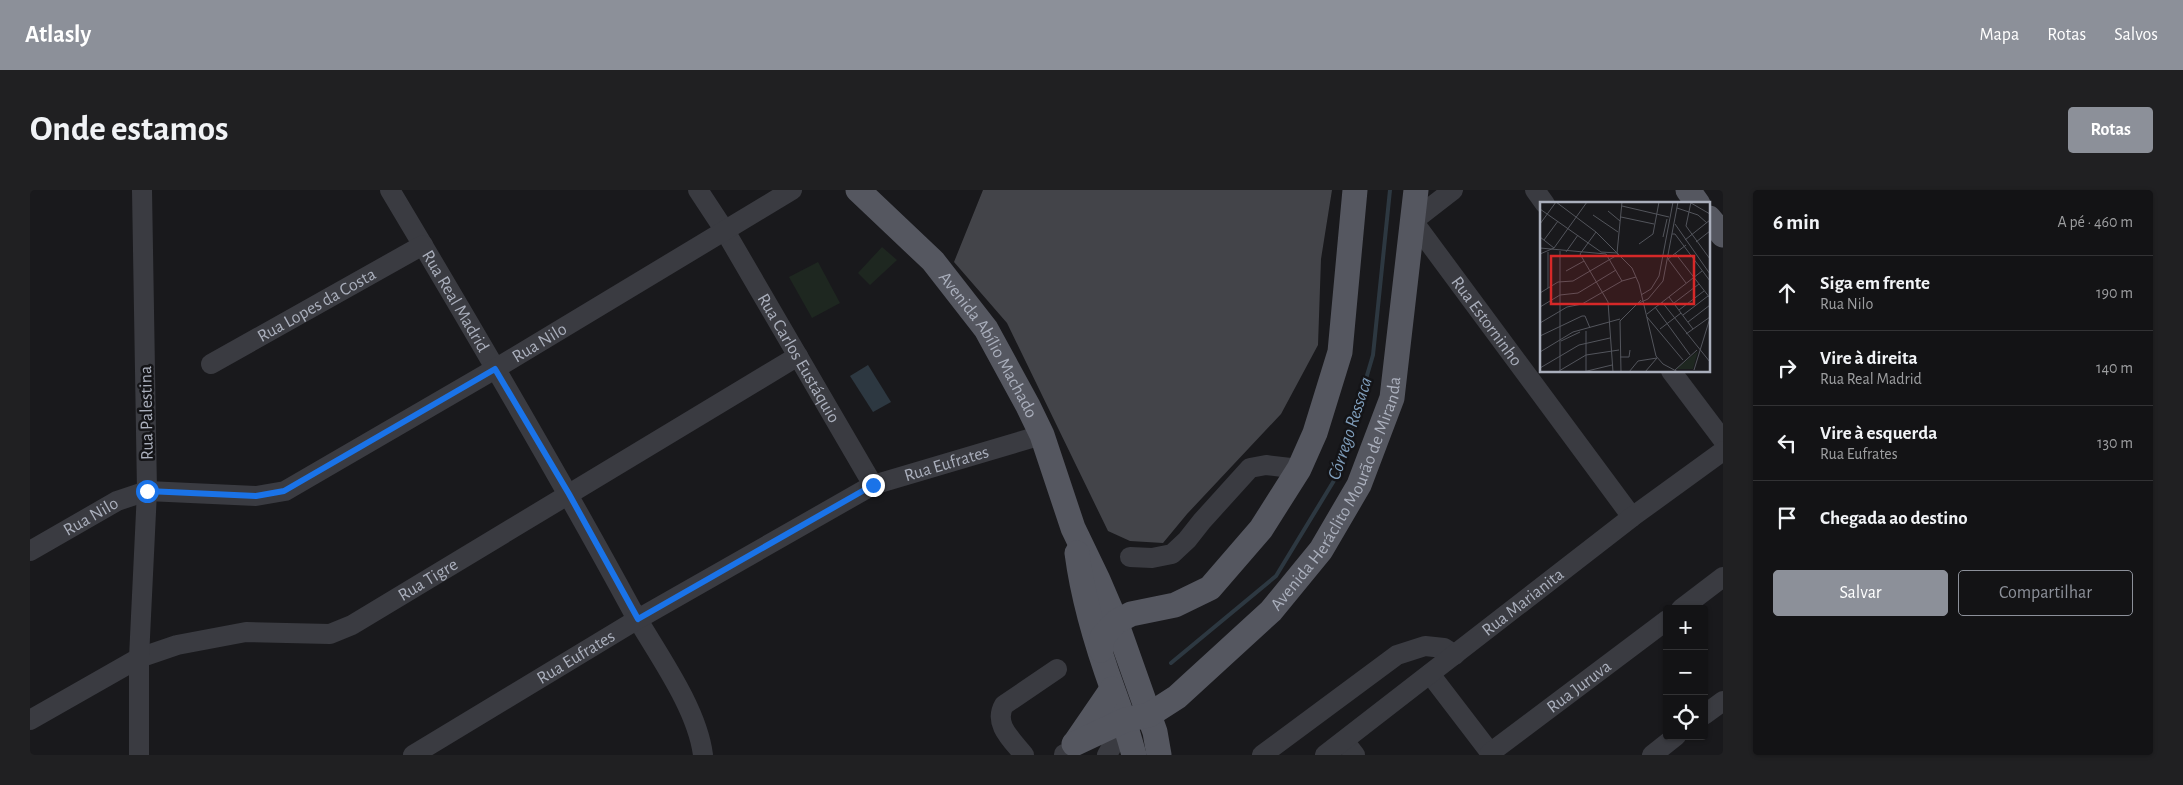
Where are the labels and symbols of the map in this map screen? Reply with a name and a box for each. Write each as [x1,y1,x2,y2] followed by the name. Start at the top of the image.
[1540,202,1710,372] inset map
[418,247,492,355] street label: Rua Real Madrid
[255,265,379,346] street label: Rua Lopes da Costa
[935,269,1040,421] street label: Avenida Abílio Machado
[1447,273,1525,370] street label: Rua Estorninho
[753,291,843,426] street label: Rua Carlos Eustáquio
[509,320,570,366] street label: Rua Nilo
[137,366,157,460] street label: Rua Palestina
[1325,375,1376,482] water label: Córrego Ressaca
[1267,376,1404,614] street label: Avenida Heráclito Mourão de Miranda
[902,443,991,485] street label: Rua Eufrates
[862,474,885,497] route end
[136,480,159,503] route start
[61,494,122,540] street label: Rua Nilo
[395,555,461,605] street label: Rua Tigre
[1479,565,1568,640] street label: Rua Marianita
[534,627,618,688] street label: Rua Eufrates
[1544,657,1615,717] street label: Rua Juruva

